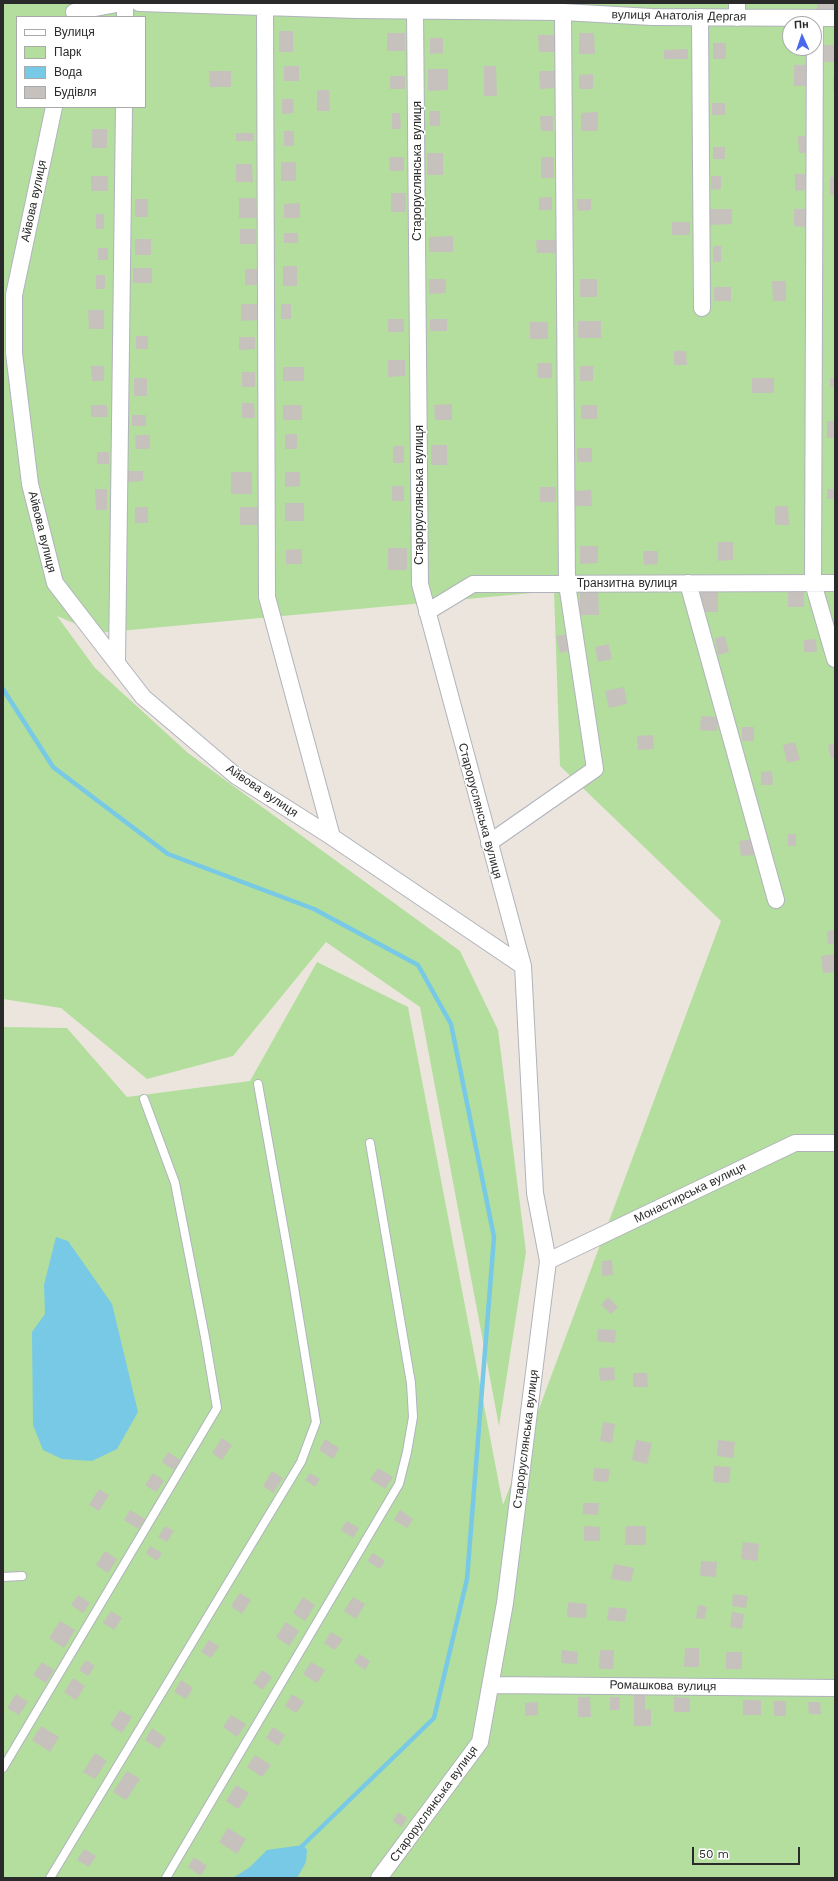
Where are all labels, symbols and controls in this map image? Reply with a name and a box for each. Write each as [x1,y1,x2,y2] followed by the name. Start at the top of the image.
[611,8,747,24] street label: вулиця Анатолія Дергая
[16,16,146,108] legend
[782,16,822,56] north arrow
[794,18,809,31] text: Пн
[54,25,95,39] text: Вулиця
[54,45,81,59] text: Парк
[54,65,82,79] text: Вода
[54,85,96,99] text: Будівля
[410,101,424,241] street label: Староруслянська вулиця
[18,159,50,243] street label: Айвова вулиця
[412,425,426,565] street label: Староруслянська вулиця
[25,490,59,574] street label: Айвова вулиця
[577,576,677,590] street label: Транзитна вулиця
[455,742,505,880] street label: Староруслянська вулиця
[223,762,301,820] street label: Айвова вулиця
[632,1160,748,1226] street label: Монастирська вулиця
[510,1369,542,1509] street label: Староруслянська вулиця
[610,1678,716,1694] street label: Ромашкова вулиця
[387,1743,481,1865] street label: Староруслянська вулиця
[694,1839,802,1865] scale bar
[699,1847,729,1861] text: 50 m

